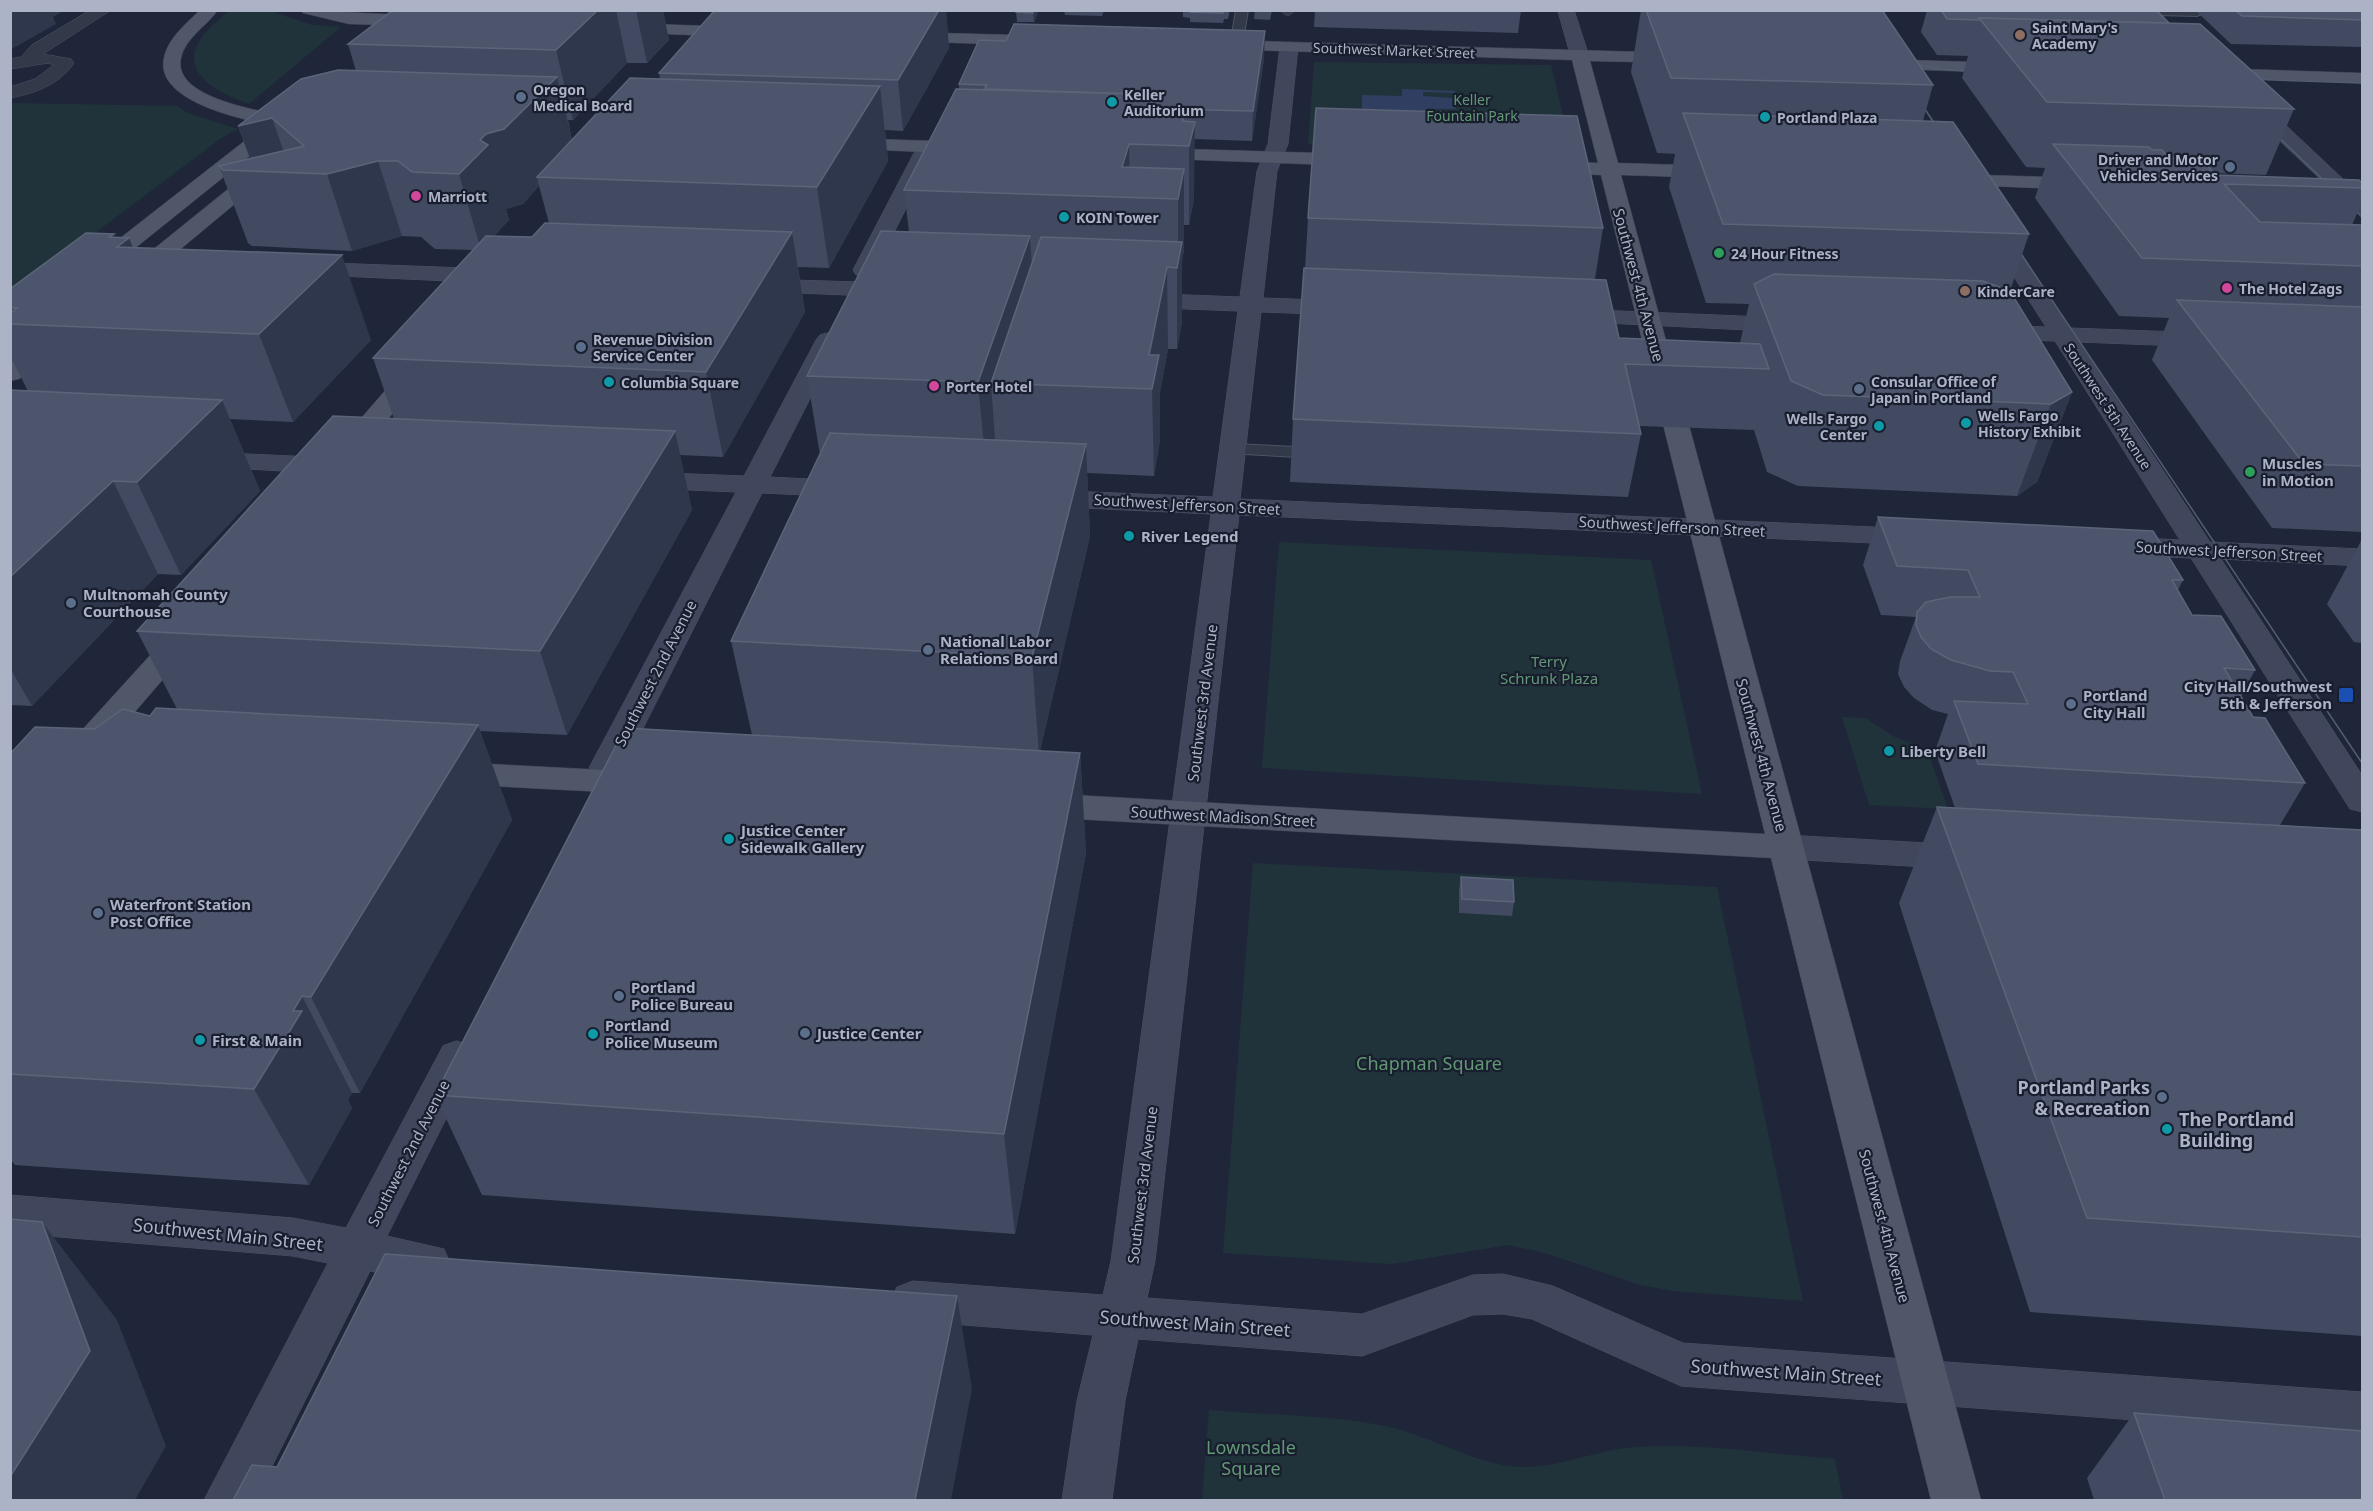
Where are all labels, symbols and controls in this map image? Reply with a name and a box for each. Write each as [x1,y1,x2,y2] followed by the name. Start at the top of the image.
[2032,18,2118,53] place label: Saint Mary's Academy
[2013,28,2027,42] marker: Saint Mary's Academy
[1313,38,1475,62] street label: Southwest Market Street
[533,80,632,115] place label: Oregon Medical Board
[1124,85,1204,120] place label: Keller Auditorium
[514,90,528,104] marker: Oregon Medical Board
[1426,90,1518,125] park label: Keller Fountain Park
[1105,95,1119,109] marker: Keller Auditorium
[1777,108,1877,127] place label: Portland Plaza
[1758,110,1772,124] marker: Portland Plaza
[2098,150,2219,185] place label: Driver and Motor Vehicles Services
[2223,160,2237,174] marker: Driver and Motor Vehicles Services
[428,187,487,206] place label: Marriott
[409,189,423,203] marker: Marriott
[1609,206,1669,364] street label: Southwest 4th Avenue
[1076,208,1159,227] place label: KOIN Tower
[1057,210,1071,224] marker: KOIN Tower
[1731,244,1839,263] place label: 24 Hour Fitness
[1712,246,1726,260] marker: 24 Hour Fitness
[2239,279,2342,298] place label: The Hotel Zags
[2220,281,2234,295] marker: The Hotel Zags
[1977,282,2055,301] place label: KinderCare
[1958,284,1972,298] marker: KinderCare
[593,330,713,365] place label: Revenue Division Service Center
[2060,339,2156,473] street label: Southwest 5th Avenue
[574,340,588,354] marker: Revenue Division Service Center
[1869,372,1997,407] place label: Consular Office of Japan in Portland
[621,373,739,392] place label: Columbia Square
[602,375,616,389] marker: Columbia Square
[946,377,1032,396] place label: Porter Hotel
[927,379,941,393] marker: Porter Hotel
[1852,382,1866,396] marker: Consular Office of Japan in Portland
[1978,406,2081,441] place label: Wells Fargo History Exhibit
[1787,409,1868,444] place label: Wells Fargo Center
[1959,416,1973,430] marker: Wells Fargo History Exhibit
[1872,419,1886,433] marker: Wells Fargo Center
[2262,453,2334,490] place label: Muscles in Motion
[2243,465,2257,479] marker: Muscles in Motion
[1093,489,1281,519] street label: Southwest Jefferson Street
[1578,511,1766,541] street label: Southwest Jefferson Street
[1141,526,1238,546] place label: River Legend
[1122,529,1136,543] marker: River Legend
[2135,536,2323,566] street label: Southwest Jefferson Street
[83,584,228,621] place label: Multnomah County Courthouse
[64,596,78,610] marker: Multnomah County Courthouse
[609,596,701,750] street label: Southwest 2nd Avenue
[1182,623,1222,783] street label: Southwest 3rd Avenue
[940,631,1058,668] place label: National Labor Relations Board
[921,643,935,657] marker: National Labor Relations Board
[1500,651,1598,688] park label: Terry Schrunk Plaza
[1732,676,1792,834] street label: Southwest 4th Avenue
[2184,676,2332,713] place label: City Hall/Southwest 5th & Jefferson
[2083,685,2148,722] place label: Portland City Hall
[2337,686,2355,704] marker: City Hall/Southwest 5th & Jefferson
[2064,697,2078,711] marker: Portland City Hall
[1901,741,1986,761] place label: Liberty Bell
[1882,744,1896,758] marker: Liberty Bell
[1130,801,1316,831] street label: Southwest Madison Street
[739,820,865,857] place label: Justice Center Sidewalk Gallery
[722,832,736,846] marker: Justice Center Sidewalk Gallery
[110,894,251,931] place label: Waterfront Station Post Office
[91,906,105,920] marker: Waterfront Station Post Office
[631,977,733,1014] place label: Portland Police Bureau
[612,989,626,1003] marker: Portland Police Bureau
[605,1015,718,1052] place label: Portland Police Museum
[815,1023,922,1043] place label: Justice Center
[798,1026,812,1040] marker: Justice Center
[586,1027,600,1041] marker: Portland Police Museum
[212,1030,302,1050] place label: First & Main
[193,1033,207,1047] marker: First & Main
[1356,1051,1502,1075] park label: Chapman Square
[2018,1075,2150,1120] place label: Portland Parks & Recreation
[362,1076,454,1230] street label: Southwest 2nd Avenue
[2155,1090,2169,1104] marker: Portland Parks & Recreation
[1122,1105,1162,1265] street label: Southwest 3rd Avenue
[2179,1107,2294,1152] place label: The Portland Building
[2160,1122,2174,1136] marker: The Portland Building
[1855,1147,1915,1305] street label: Southwest 4th Avenue
[132,1212,325,1256] street label: Southwest Main Street
[1099,1304,1291,1342] street label: Southwest Main Street
[1690,1353,1882,1391] street label: Southwest Main Street
[1206,1435,1296,1480] park label: Lownsdale Square

